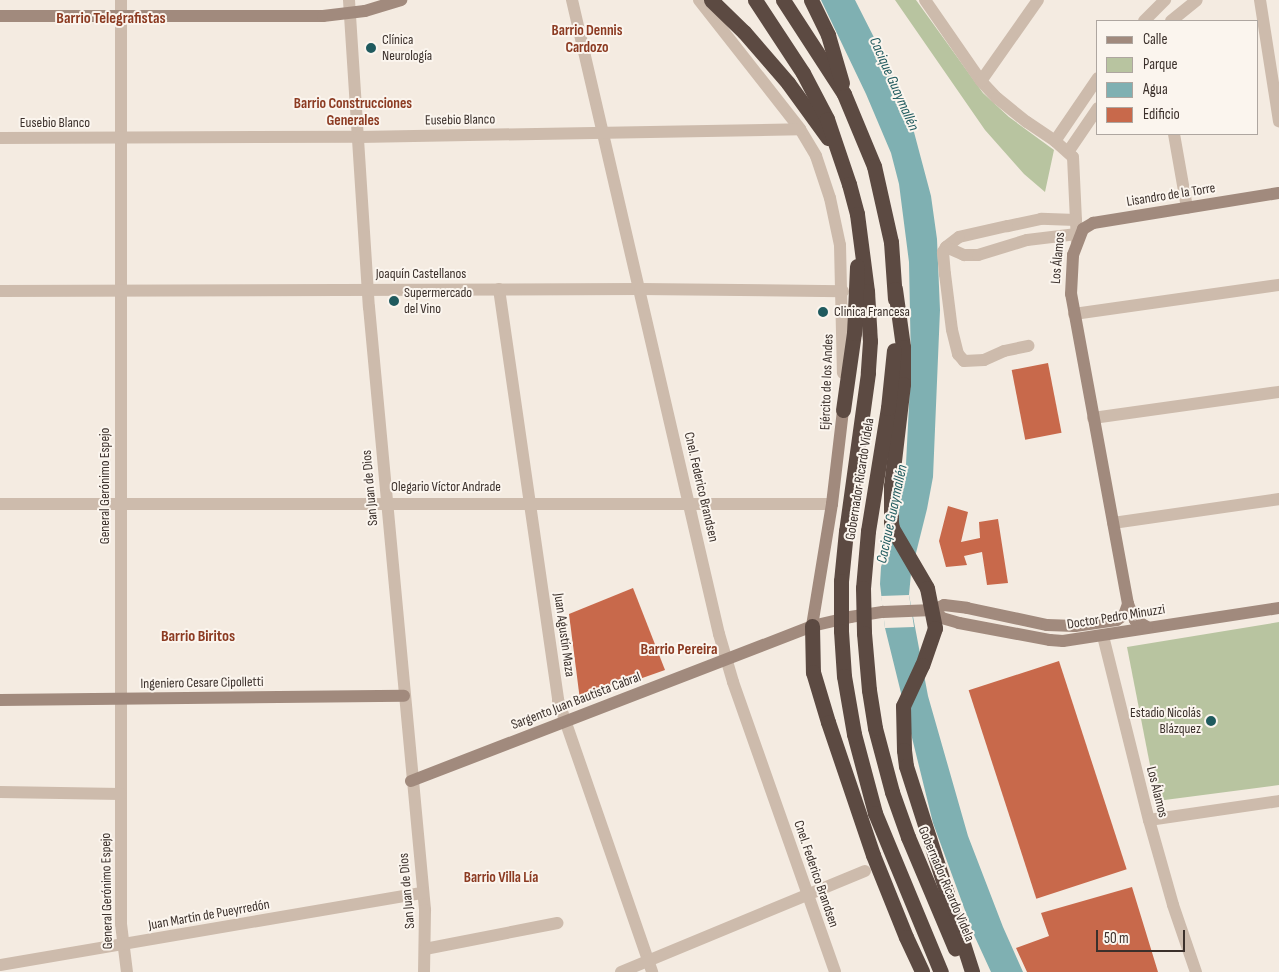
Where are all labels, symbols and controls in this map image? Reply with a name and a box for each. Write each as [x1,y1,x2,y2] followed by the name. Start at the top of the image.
[56,9,166,29] district label: Barrio Telegrafistas
[1096,20,1259,135] legend
[552,21,622,56] district label: Barrio Dennis Cardozo
[1143,30,1167,49] text: Calle
[382,32,432,64] place label: Clínica Neurología
[865,34,923,134] water label: Cacique Guaymallén
[364,41,378,55] marker: Clínica Neurología
[1143,55,1178,74] text: Parque
[1143,80,1168,99] text: Agua
[294,94,412,129] district label: Barrio Construcciones Generales
[1143,105,1180,124] text: Edificio
[425,111,495,129] street label: Eusebio Blanco
[20,115,90,131] street label: Eusebio Blanco
[1125,180,1217,210] street label: Lisandro de la Torre
[1047,231,1069,285] street label: Los Álamos
[376,266,466,282] street label: Joaquín Castellanos
[404,285,472,318] place label: Supermercado del Vino
[388,295,400,307] marker: Supermercado del Vino
[834,304,910,320] place label: Clinica Francesa
[816,305,830,319] marker: Clinica Francesa
[817,334,837,430] street label: Ejército de los Andes
[842,417,878,541] street label: Gobernador Ricardo Videla
[97,428,113,544] street label: General Gerónimo Espejo
[680,430,722,544] street label: Cnel. Federico Brandsen
[358,449,382,527] street label: San Juan de Dios
[873,463,911,565] water label: Cacique Guaymallén
[391,479,501,495] street label: Olegario Víctor Andrade
[550,592,578,678] street label: Juan Agustín Maza
[1066,601,1166,633] street label: Doctor Pedro Minuzzi
[161,627,235,647] district label: Barrio Biritos
[640,640,718,660] district label: Barrio Pereira
[509,669,643,733] street label: Sargento Juan Bautista Cabral
[140,674,264,692] street label: Ingeniero Cesare Cipolletti
[1130,705,1201,738] place label: Estadio Nicolás Blázquez
[1205,715,1217,727] marker: Estadio Nicolás Blázquez
[1143,765,1171,819] street label: Los Álamos
[790,818,842,930] street label: Cnel. Federico Brandsen
[914,824,978,944] street label: Gobernador Ricardo Videla
[98,833,116,949] street label: General Gerónimo Espejo
[395,852,419,930] street label: San Juan de Dios
[464,869,538,887] district label: Barrio Villa Lía
[147,896,271,934] street label: Juan Martín de Pueyrredón
[1099,920,1188,952] scale bar
[1104,929,1129,948] text: 50 m

